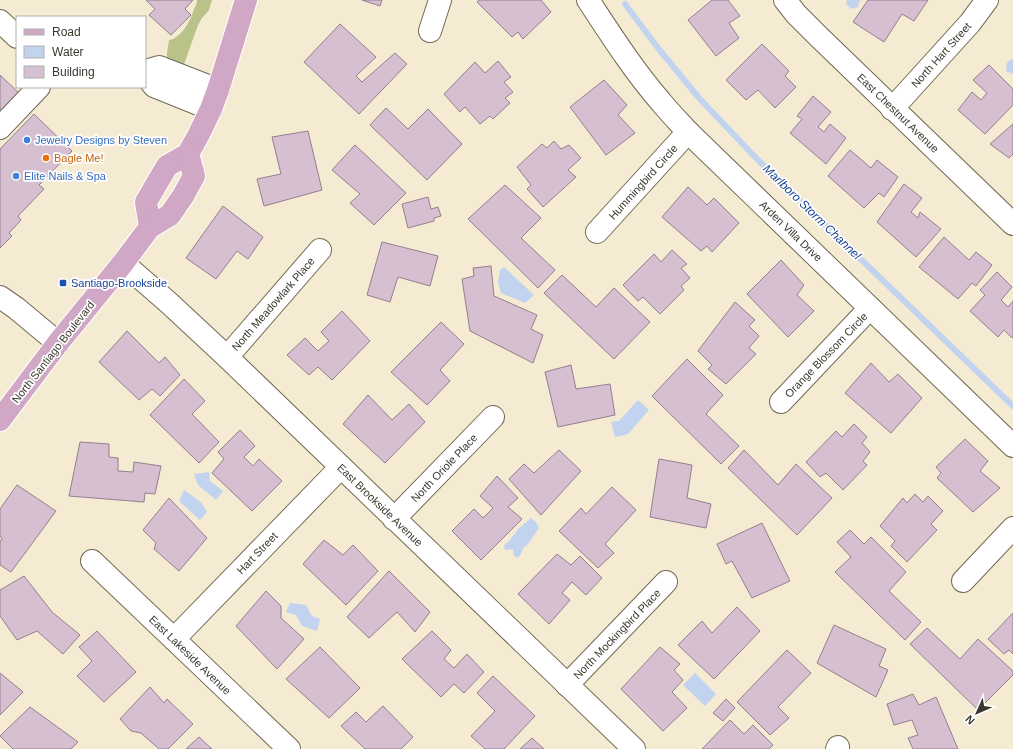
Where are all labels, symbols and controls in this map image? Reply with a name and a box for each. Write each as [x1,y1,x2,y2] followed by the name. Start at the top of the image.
[16,16,146,88] legend
[909,20,973,90] street label: North Hart Street
[52,25,81,39] text: Road
[52,45,84,59] text: Water
[52,65,95,79] text: Building
[855,71,941,155] street label: East Chestnut Avenue
[35,134,167,146] place label: Jewelry Designs by Steven
[22,135,32,145] marker: Jewelry Designs by Steven
[606,142,680,222] street label: Hummingbird Circle
[54,152,104,164] place label: Bagle Me!
[41,153,51,163] marker: Bagle Me!
[760,162,864,263] water label: Marlboro Storm Channel
[24,170,107,182] place label: Elite Nails & Spa
[11,171,21,181] marker: Elite Nails & Spa
[757,198,825,264] street label: Arden Villa Drive
[229,255,317,353] street label: North Meadowlark Place
[71,277,167,289] place label: Santiago-Brookside
[58,278,68,288] marker: Santiago-Brookside
[9,299,97,405] street label: North Santiago Boulevard
[782,310,870,400] street label: Orange Blossom Circle
[408,432,480,504] street label: North Oriole Place
[335,461,425,549] street label: East Brookside Avenue
[234,530,280,576] street label: Hart Street
[571,587,663,681] street label: North Mockingbird Place
[147,613,233,697] street label: East Lakeside Avenue
[957,693,997,733] north arrow
[963,713,977,727] text: N

